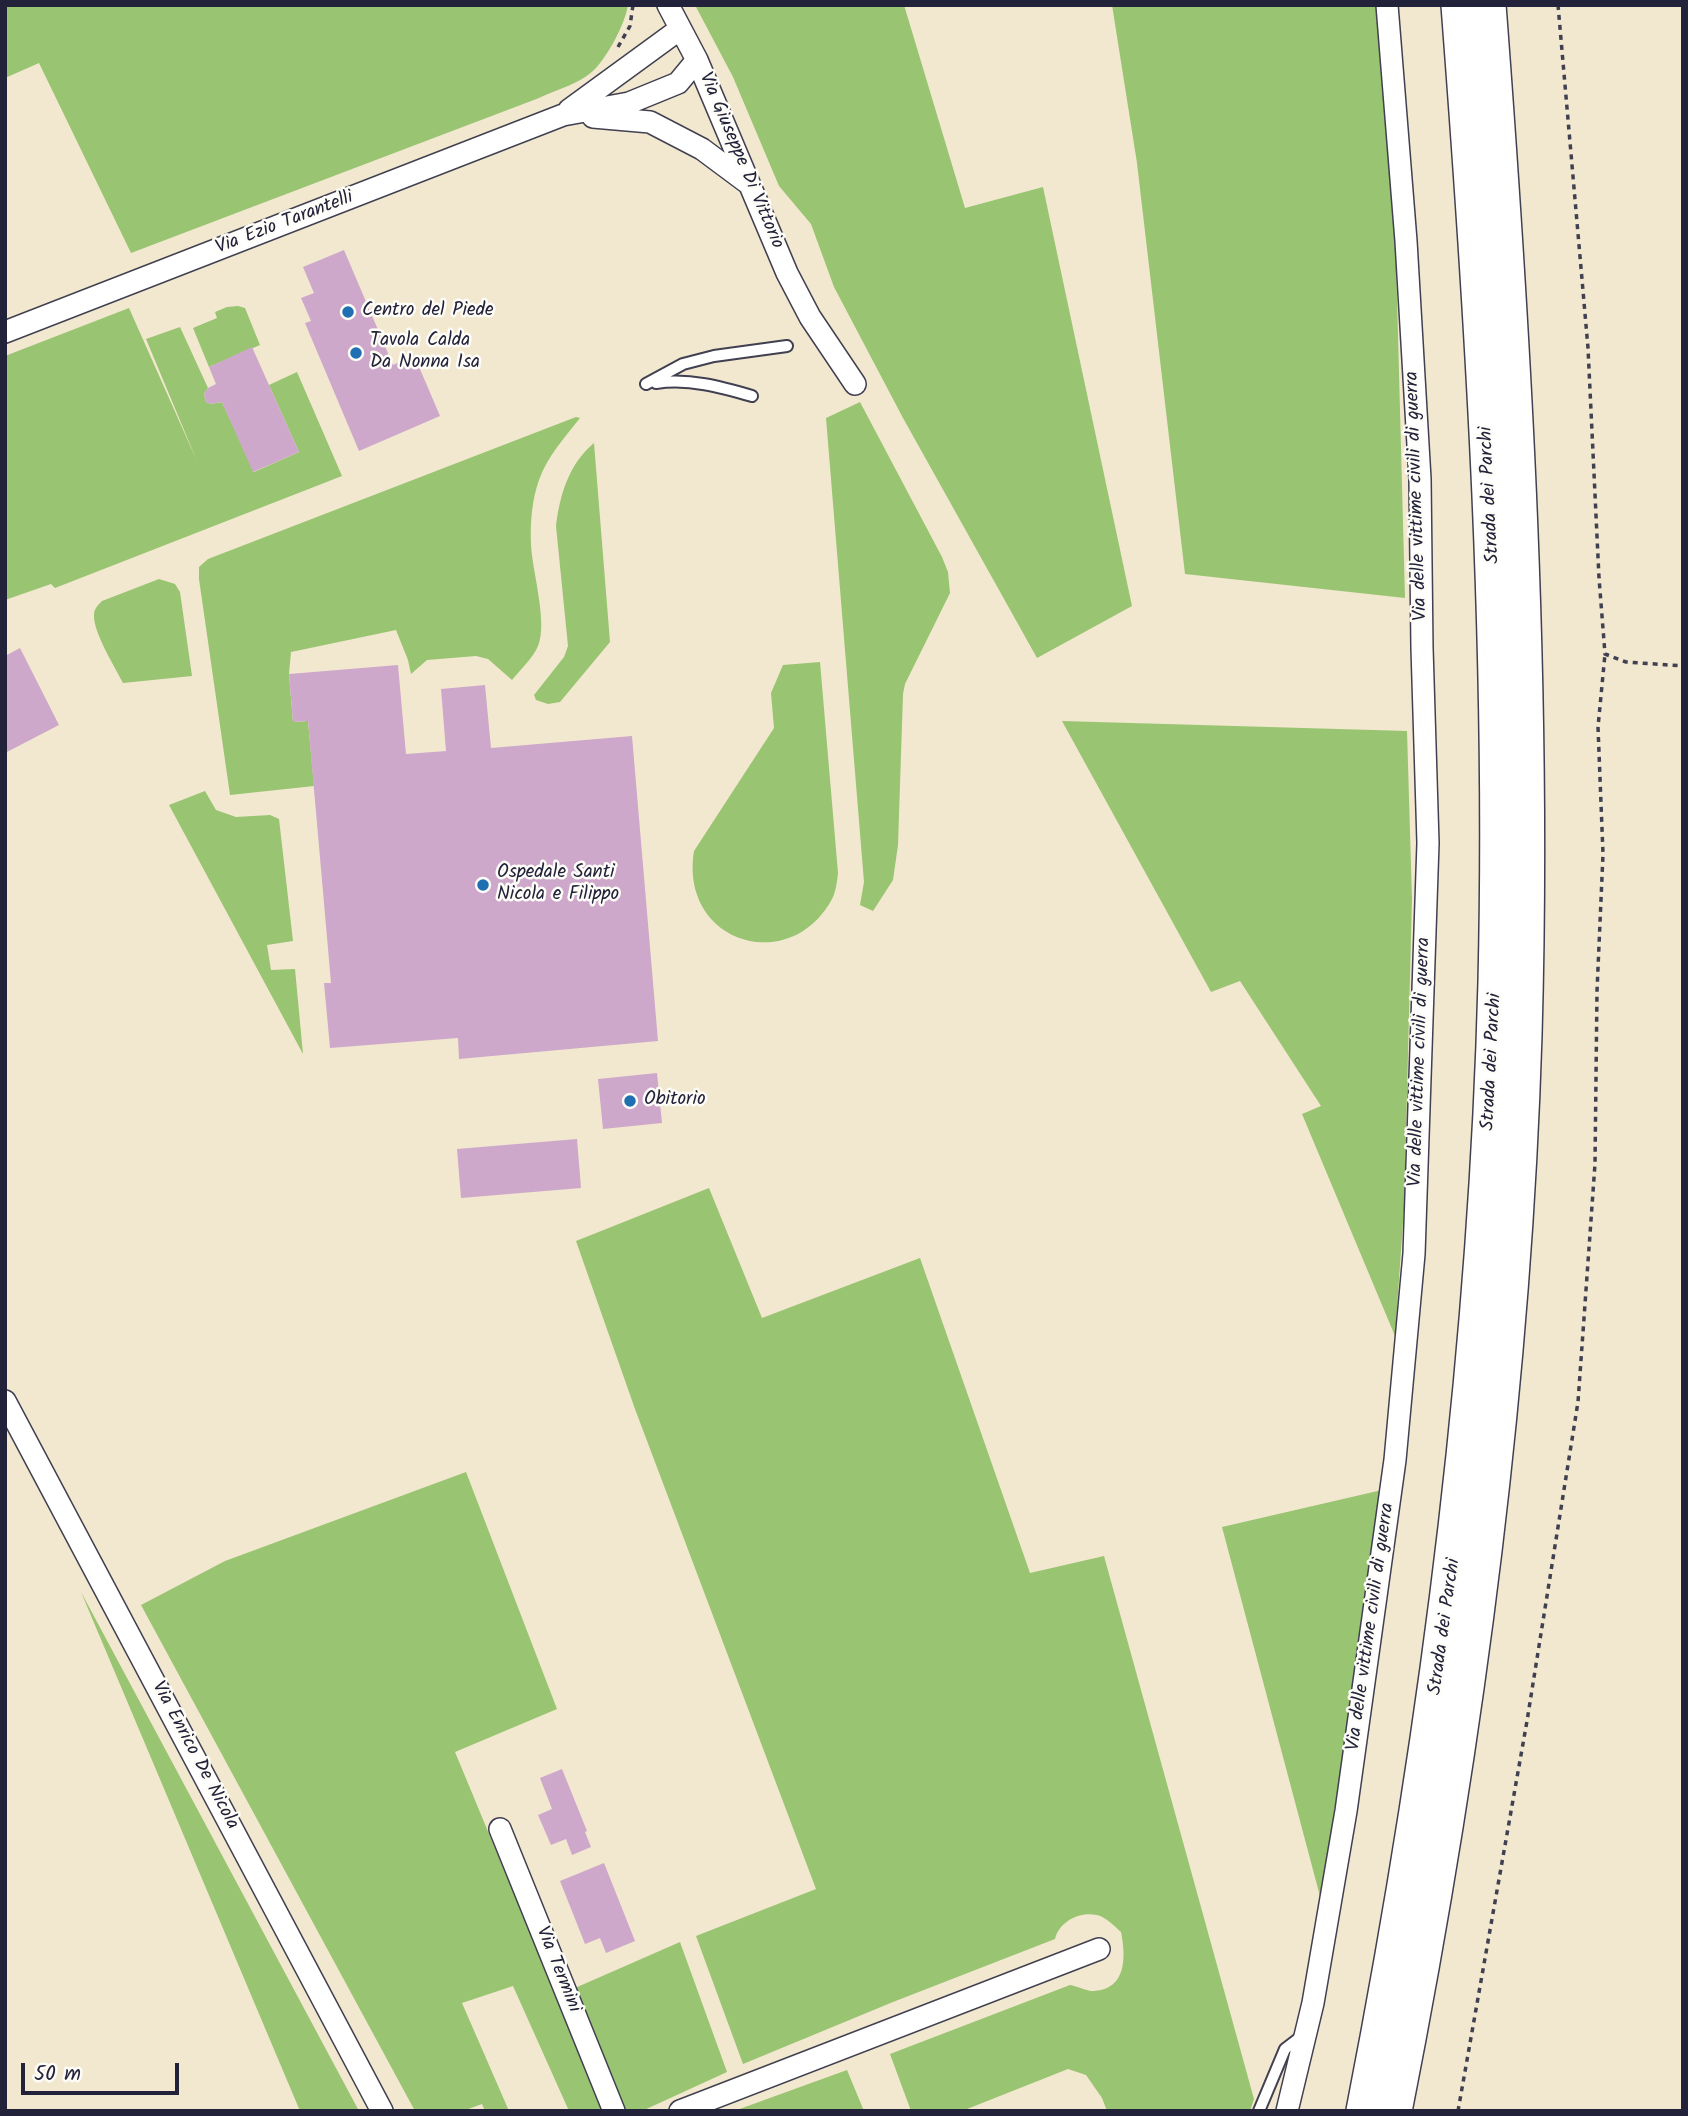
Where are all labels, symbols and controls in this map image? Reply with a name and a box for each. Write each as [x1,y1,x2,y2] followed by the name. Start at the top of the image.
[693,69,787,253] street label: Via Giuseppe Di Vittorio
[213,187,357,261] street label: Via Ezio Tarantelli
[362,301,494,323] place label: Centro del Piede
[340,304,356,320] marker: Centro del Piede
[370,331,480,375] place label: Tavola Calda Da Nonna Isa
[348,345,364,361] marker: Tavola Calda Da Nonna Isa
[1402,371,1434,621] street label: Via delle vittime civili di guerra
[1476,426,1506,564] street label: Strada dei Parchi
[497,863,619,907] place label: Ospedale Santi Nicola e Filippo
[475,877,491,893] marker: Ospedale Santi Nicola e Filippo
[1405,937,1437,1187] street label: Via delle vittime civili di guerra
[1478,993,1508,1131] street label: Strada dei Parchi
[644,1090,706,1112] place label: Obitorio
[622,1093,638,1109] marker: Obitorio
[1343,1502,1401,1752] street label: Via delle vittime civili di guerra
[1425,1557,1467,1697] street label: Strada dei Parchi
[145,1678,243,1834] street label: Via Enrico De Nicola
[529,1924,585,2016] street label: Via Termini
[24,2050,182,2094] scale bar
[34,2058,81,2091] text: 50 m

